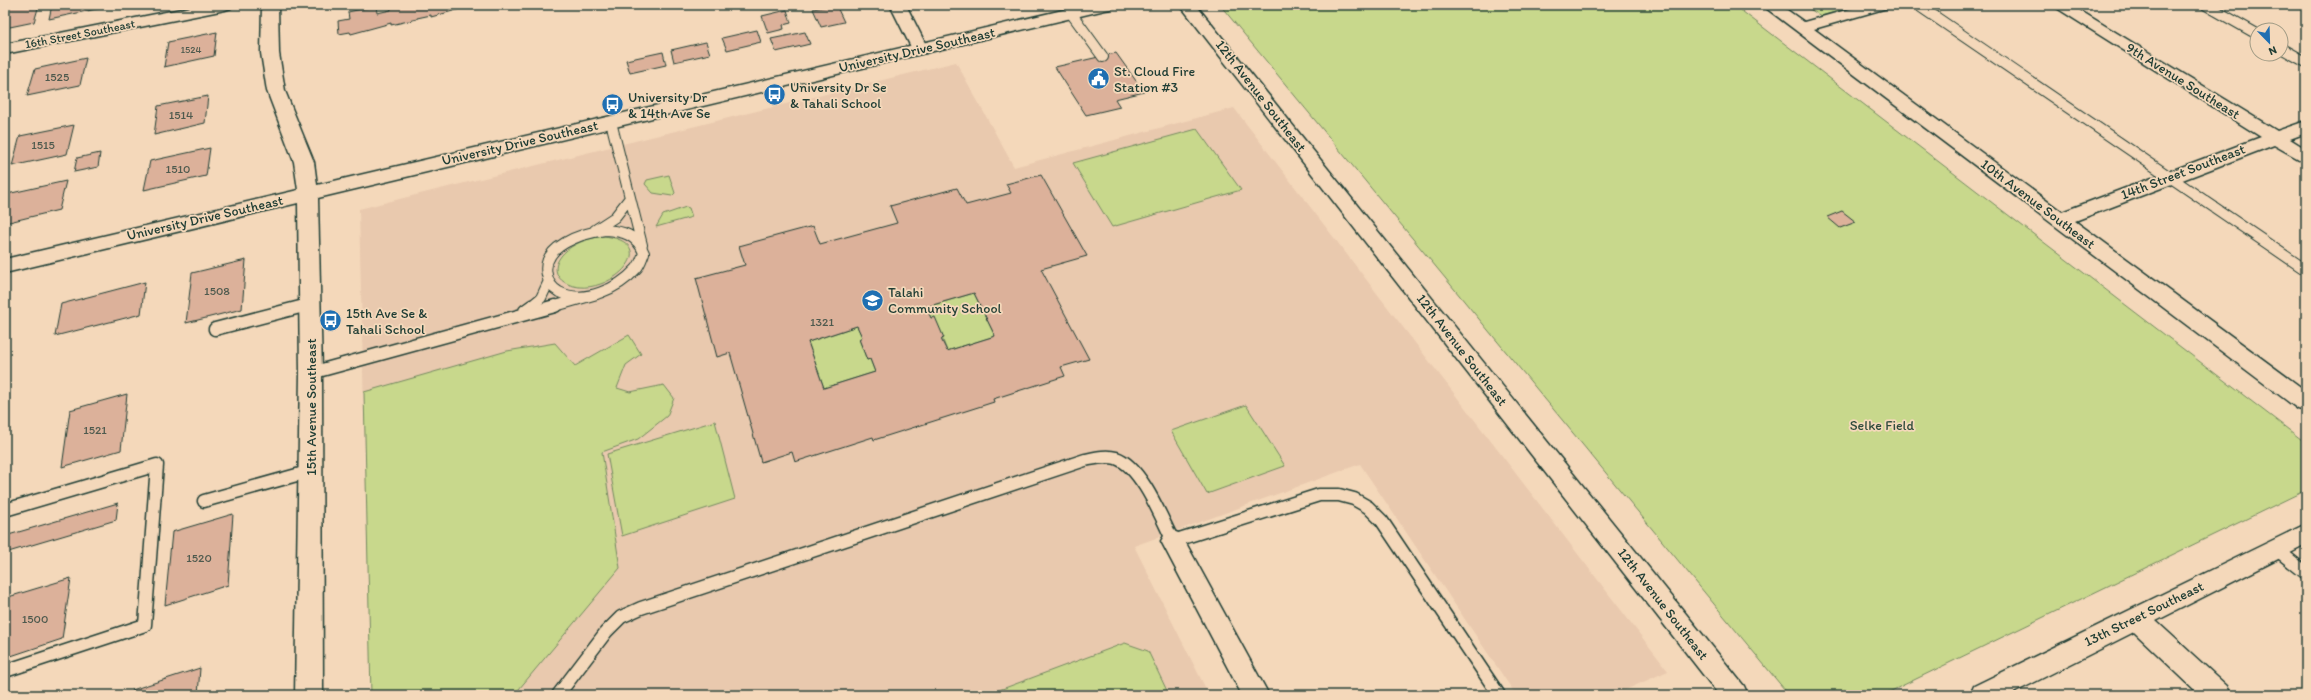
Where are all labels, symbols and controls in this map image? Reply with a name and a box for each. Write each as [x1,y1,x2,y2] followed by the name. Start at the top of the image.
[24,16,137,52] street label: 16th Street Southeast
[2249,22,2289,62] north arrow
[837,24,997,76] street label: University Drive Southeast
[1212,37,1310,155] street label: 12th Avenue Southeast
[2123,39,2243,123] street label: 9th Avenue Southeast
[180,43,202,56] house number: 1524
[2267,43,2279,58] text: N
[1114,63,1195,96] place label: St. Cloud Fire Station #3
[1086,66,1112,92] public building icon: St. Cloud Fire Station #3
[45,70,69,84] house number: 1525
[790,79,887,112] place label: University Dr Se & Tahali School
[762,82,788,108] bus stop icon: University Dr Se & Tahali School
[628,89,711,122] place label: University Dr & 14th Ave Se
[599,92,625,118] bus stop icon: University Dr & 14th Ave Se
[169,108,193,122] house number: 1514
[440,117,600,169] street label: University Drive Southeast
[31,138,55,152] house number: 1515
[2118,140,2248,204] street label: 14th Street Southeast
[1977,155,2099,253] street label: 10th Avenue Southeast
[166,162,190,176] house number: 1510
[125,192,285,244] street label: University Drive Southeast
[204,284,230,298] house number: 1508
[888,284,1002,317] place label: Talahi Community School
[859,287,885,313] school or university icon: Talahi Community School
[1413,291,1511,409] street label: 12th Avenue Southeast
[346,305,427,338] place label: 15th Ave Se & Tahali School
[318,308,344,334] bus stop icon: 15th Ave Se & Tahali School
[810,315,834,329] house number: 1321
[303,338,320,476] street label: 15th Avenue Southeast
[1850,417,1915,434] park label: Selke Field
[83,423,107,437] house number: 1521
[1614,545,1712,663] street label: 12th Avenue Southeast
[186,551,212,565] house number: 1520
[2081,578,2207,650] street label: 13th Street Southeast
[22,612,48,626] house number: 1500

